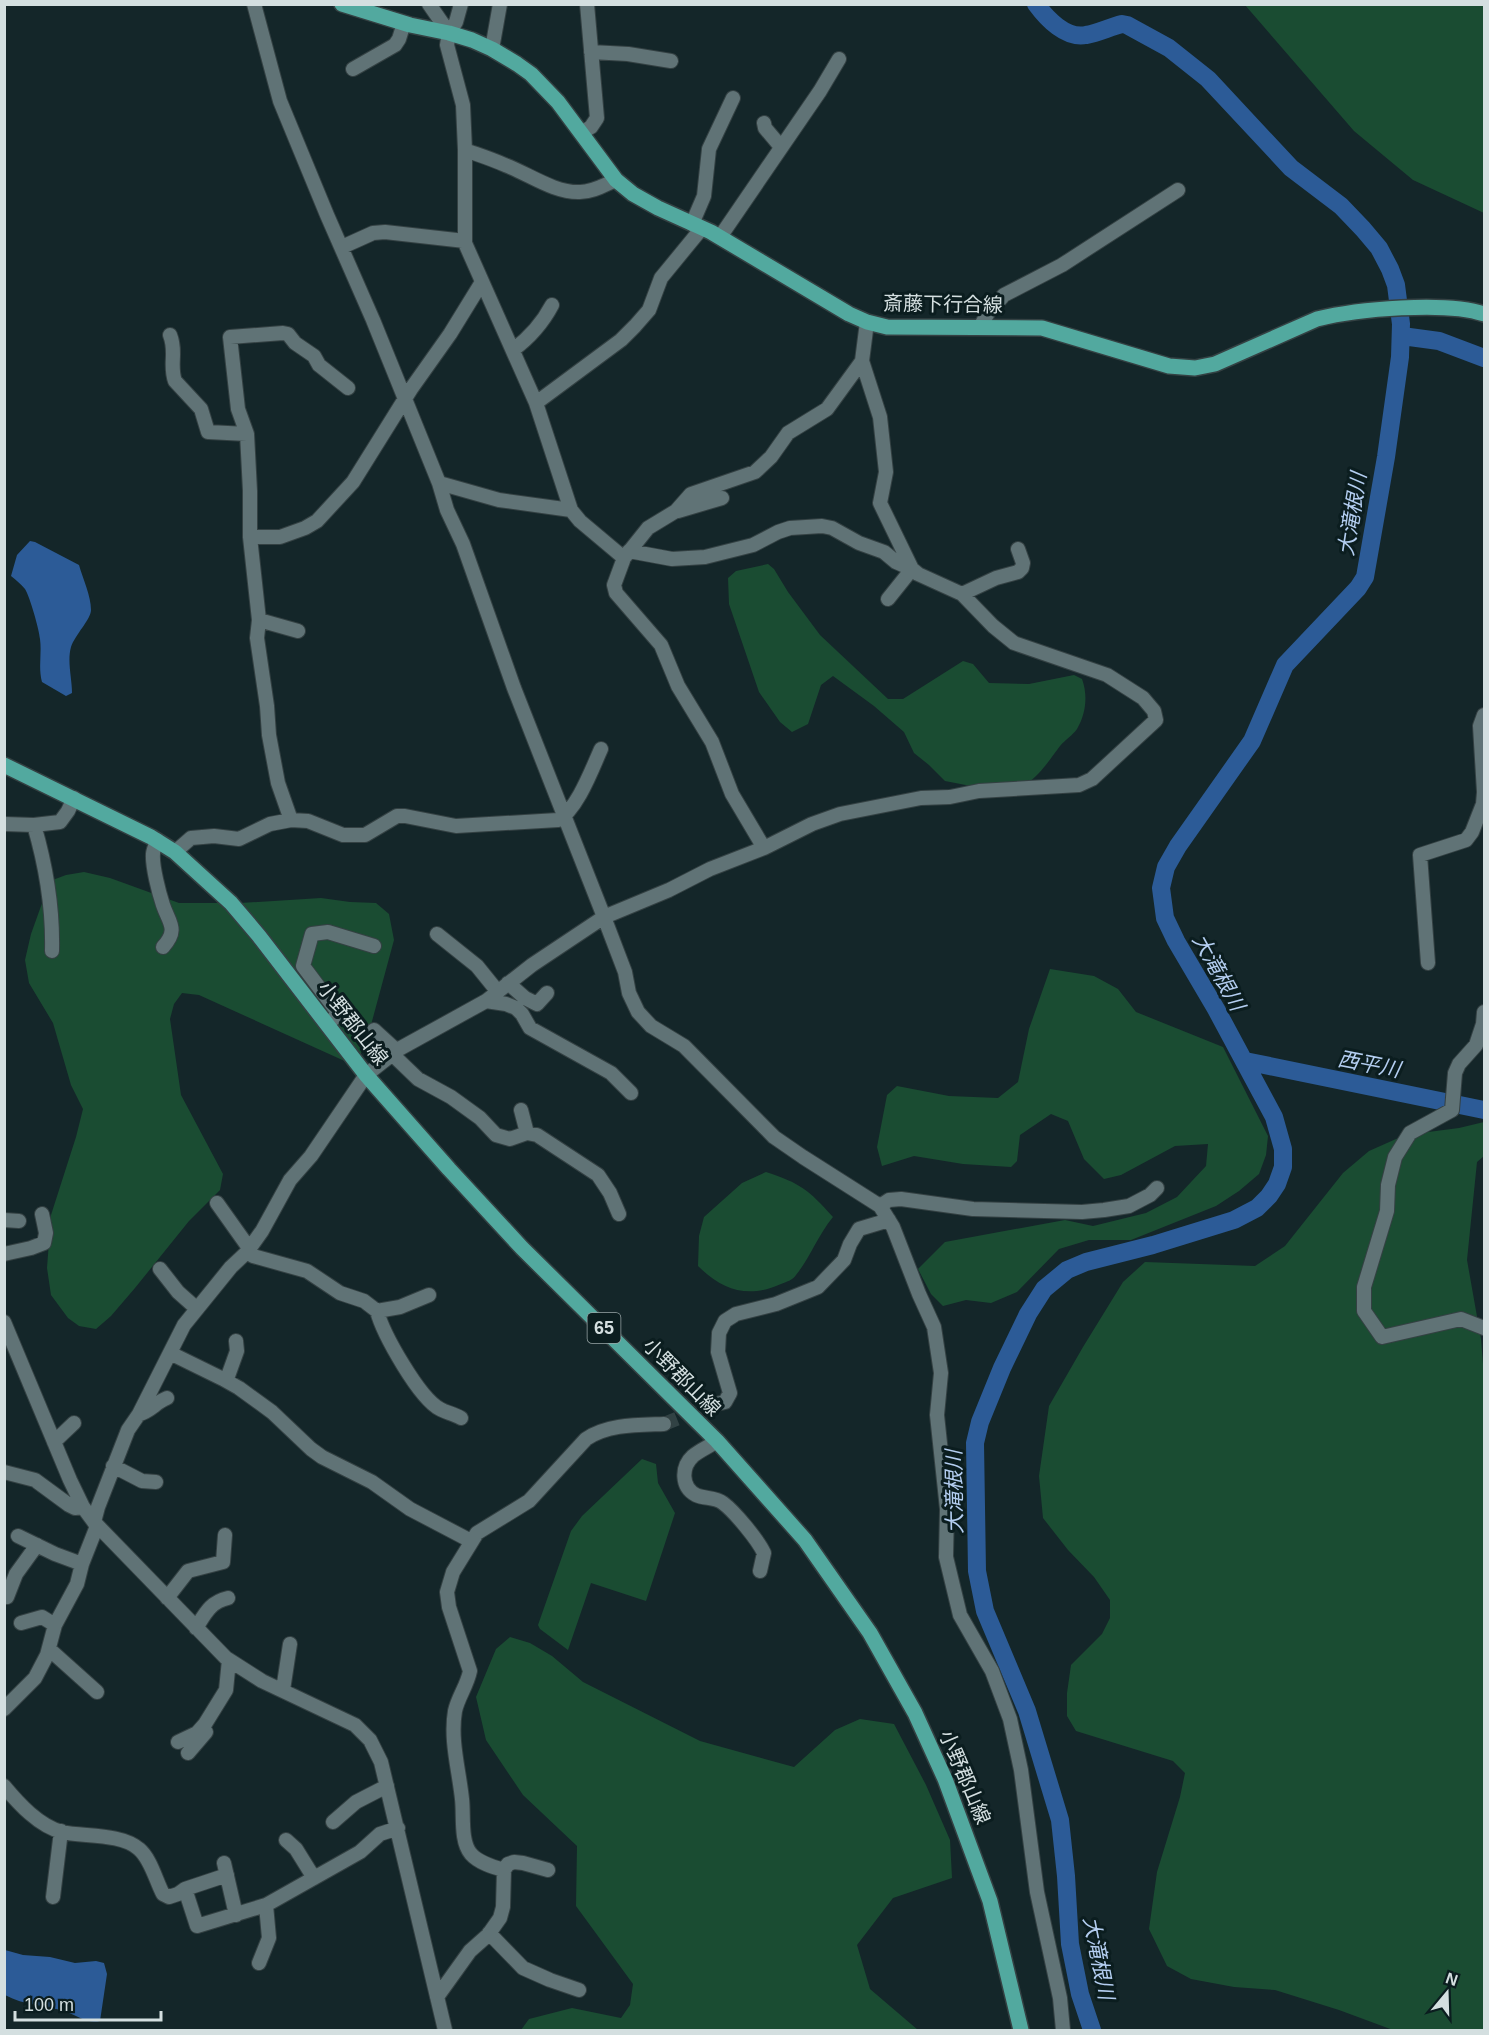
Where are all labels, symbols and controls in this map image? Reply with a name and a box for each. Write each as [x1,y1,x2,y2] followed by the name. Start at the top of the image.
[883,292,1003,316] street label: 斎藤下行合線
[1334,469,1370,557] water label: 大滝根川
[1189,930,1250,1016] water label: 大滝根川
[314,977,392,1069] street label: 小野郡山線
[1336,1047,1404,1082] water label: 西平川
[588,1313,620,1343] road number: 65
[639,1334,725,1420] street label: 小野郡山線
[942,1448,966,1534] water label: 大滝根川
[935,1727,995,1827] street label: 小野郡山線
[1080,1915,1119,2003] water label: 大滝根川
[1417,1963,1477,2023] north arrow
[1443,1969,1460,1989] text: N
[15,1984,160,2022] scale bar
[24,1995,74,2015] text: 100 m

